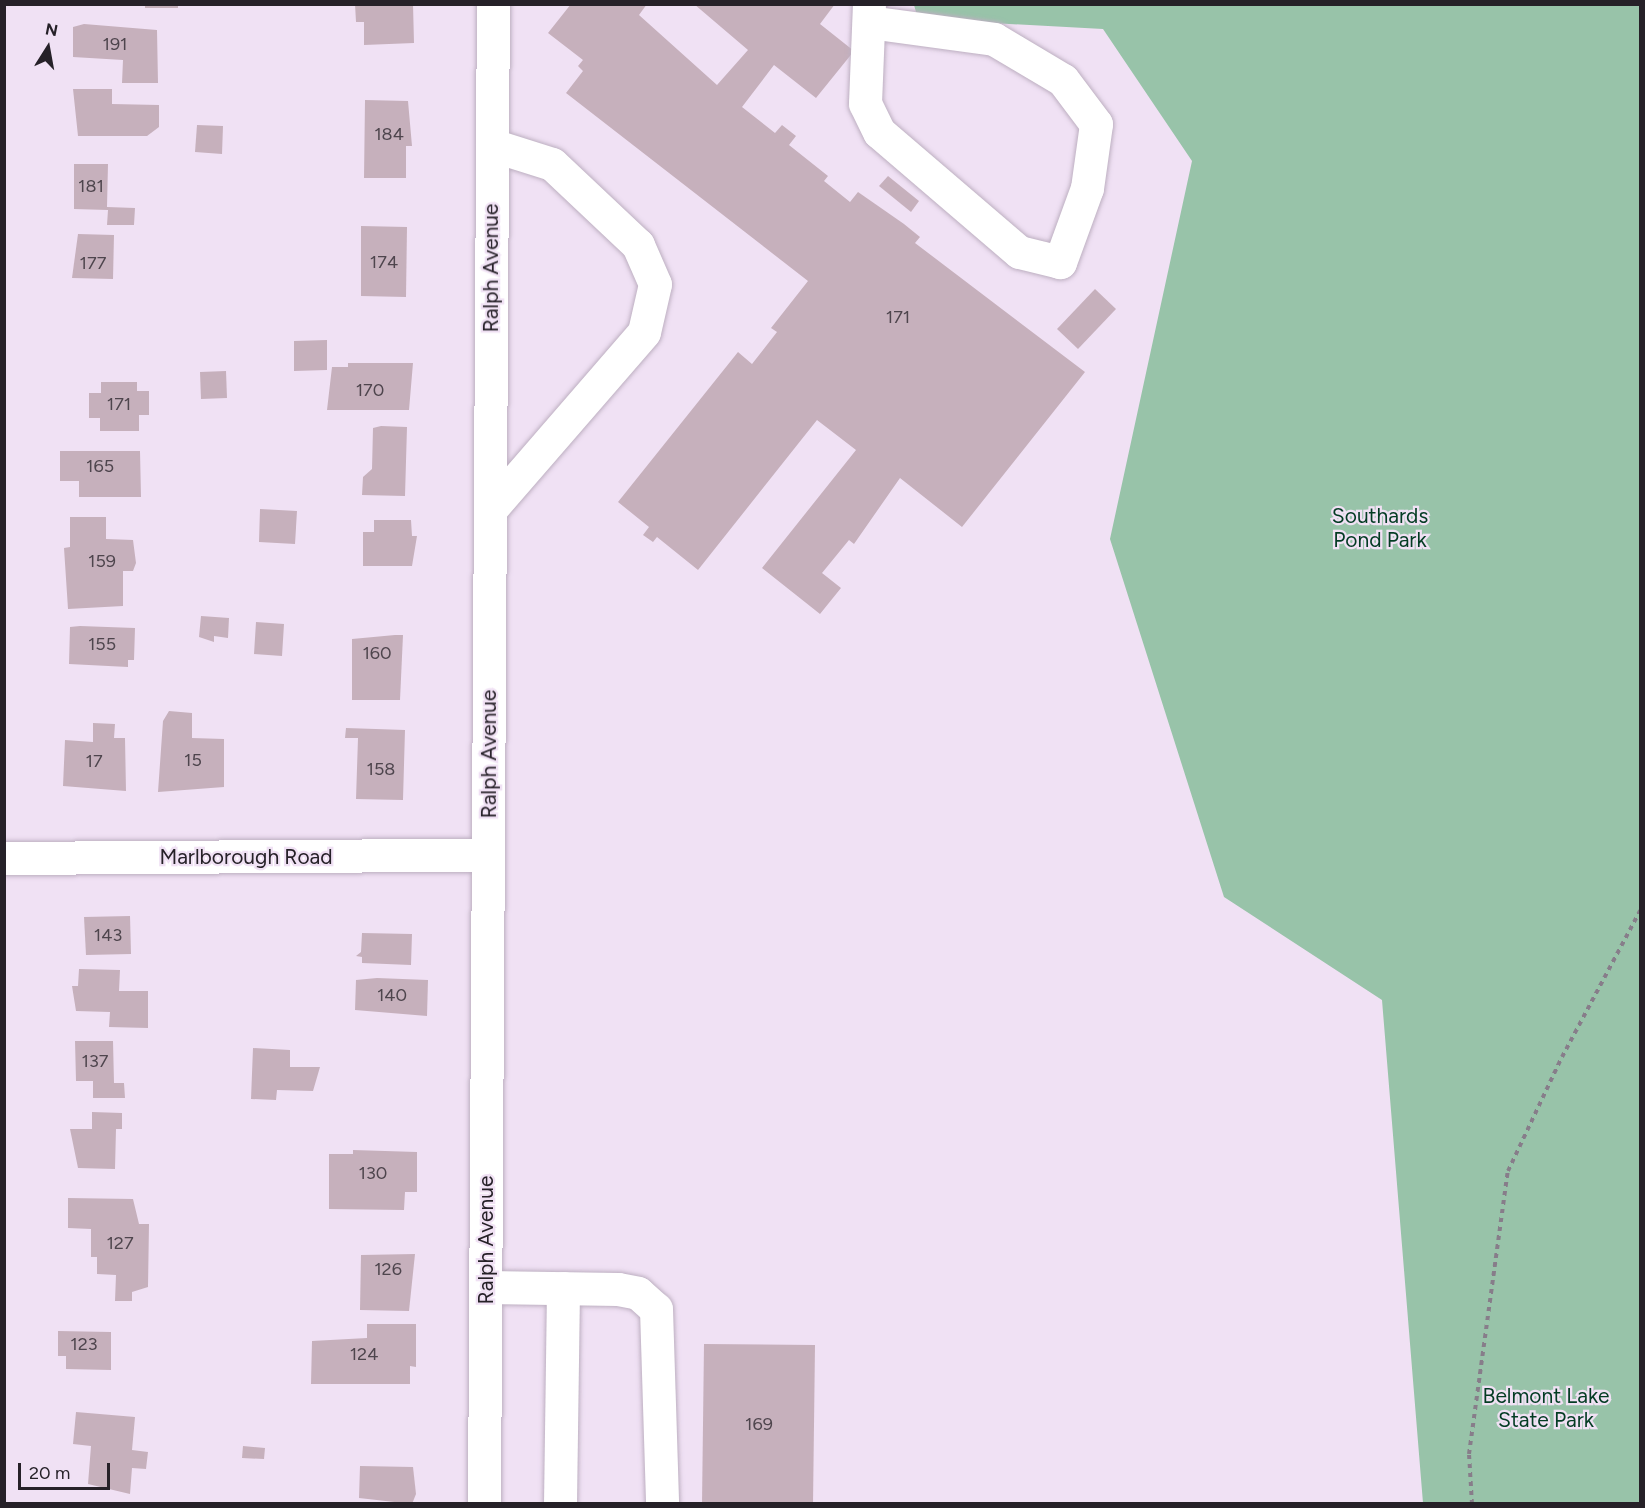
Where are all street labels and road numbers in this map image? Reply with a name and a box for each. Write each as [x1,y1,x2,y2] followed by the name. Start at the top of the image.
[478,204,504,332] street label: Ralph Avenue
[476,690,502,818] street label: Ralph Avenue
[159,844,333,870] street label: Marlborough Road
[473,1176,499,1304] street label: Ralph Avenue

